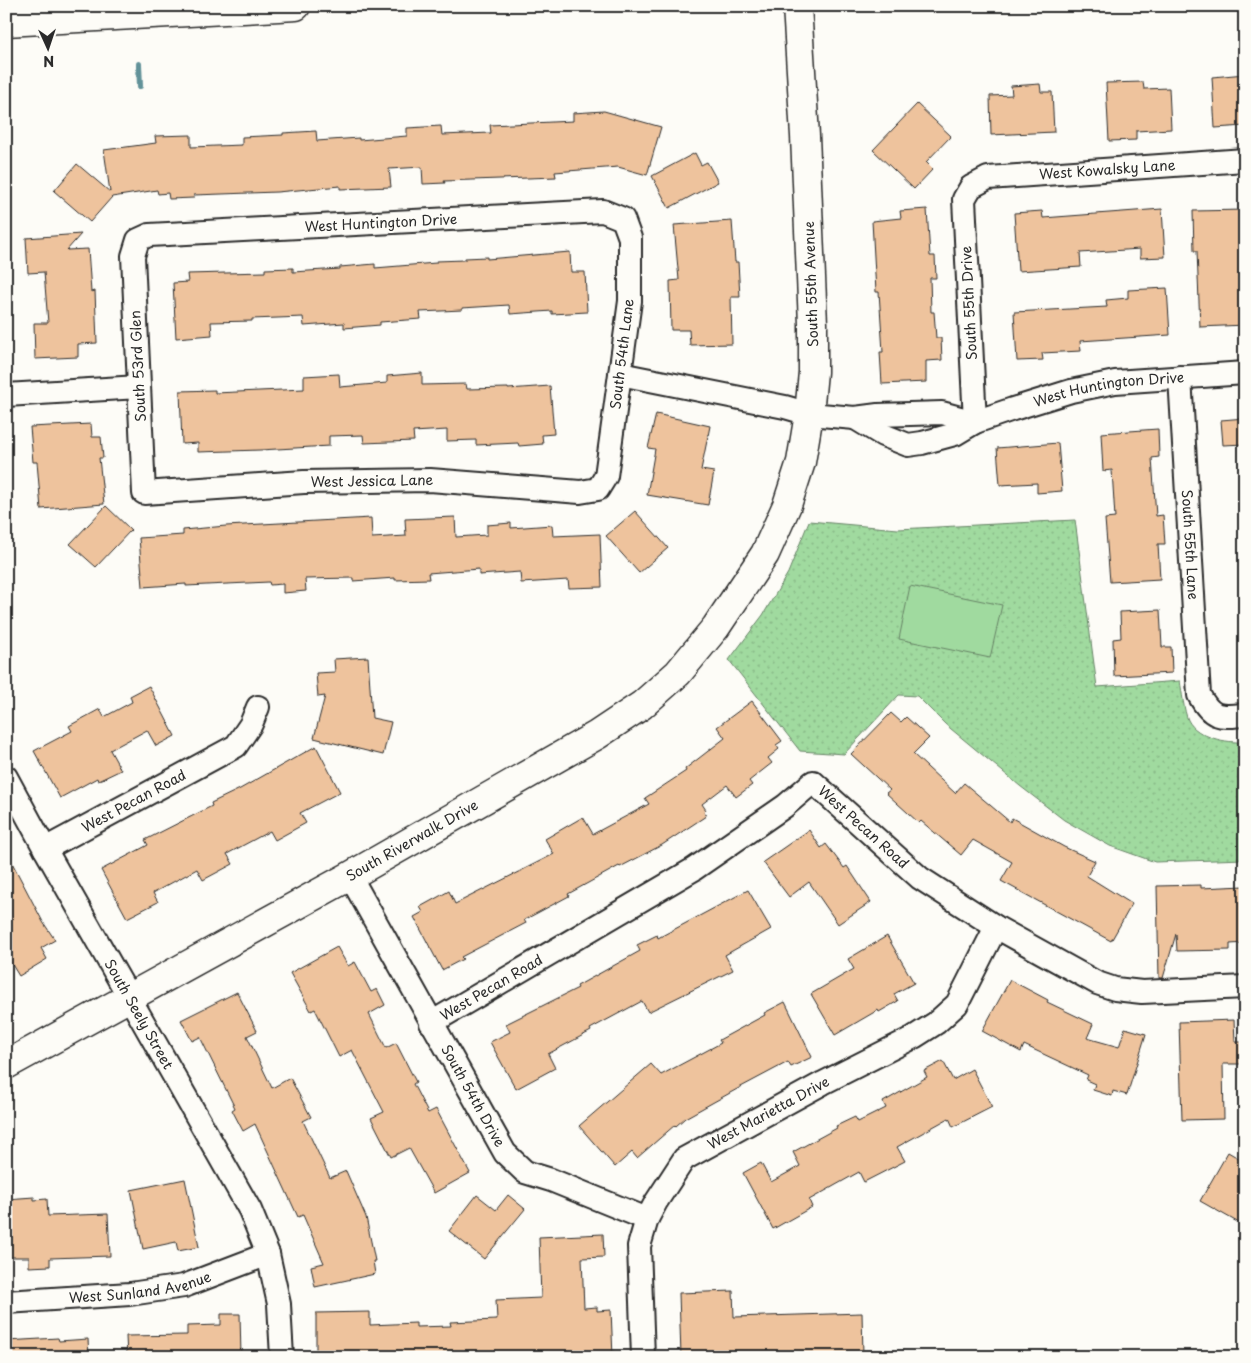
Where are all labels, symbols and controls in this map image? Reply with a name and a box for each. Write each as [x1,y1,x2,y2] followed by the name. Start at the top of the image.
[22,22,72,72] north arrow
[43,51,55,72] text: N
[1038,154,1176,184] street label: West Kowalsky Lane
[304,208,458,237] street label: West Huntington Drive
[798,221,823,347] street label: South 55th Avenue
[955,245,982,361] street label: South 55th Drive
[604,297,639,410] street label: South 54th Lane
[124,310,151,422] street label: South 53rd Glen
[1031,366,1185,412] street label: West Huntington Drive
[310,469,434,492] street label: West Jessica Lane
[1177,489,1204,600] street label: South 55th Lane
[78,764,190,837] street label: West Pecan Road
[814,780,914,873] street label: West Pecan Road
[342,794,482,886] street label: South Riverwalk Drive
[436,949,546,1025] street label: West Pecan Road
[100,955,179,1073] street label: South Seely Street
[436,1041,511,1151] street label: South 54th Drive
[703,1071,833,1154] street label: West Marietta Drive
[68,1266,214,1308] street label: West Sunland Avenue

